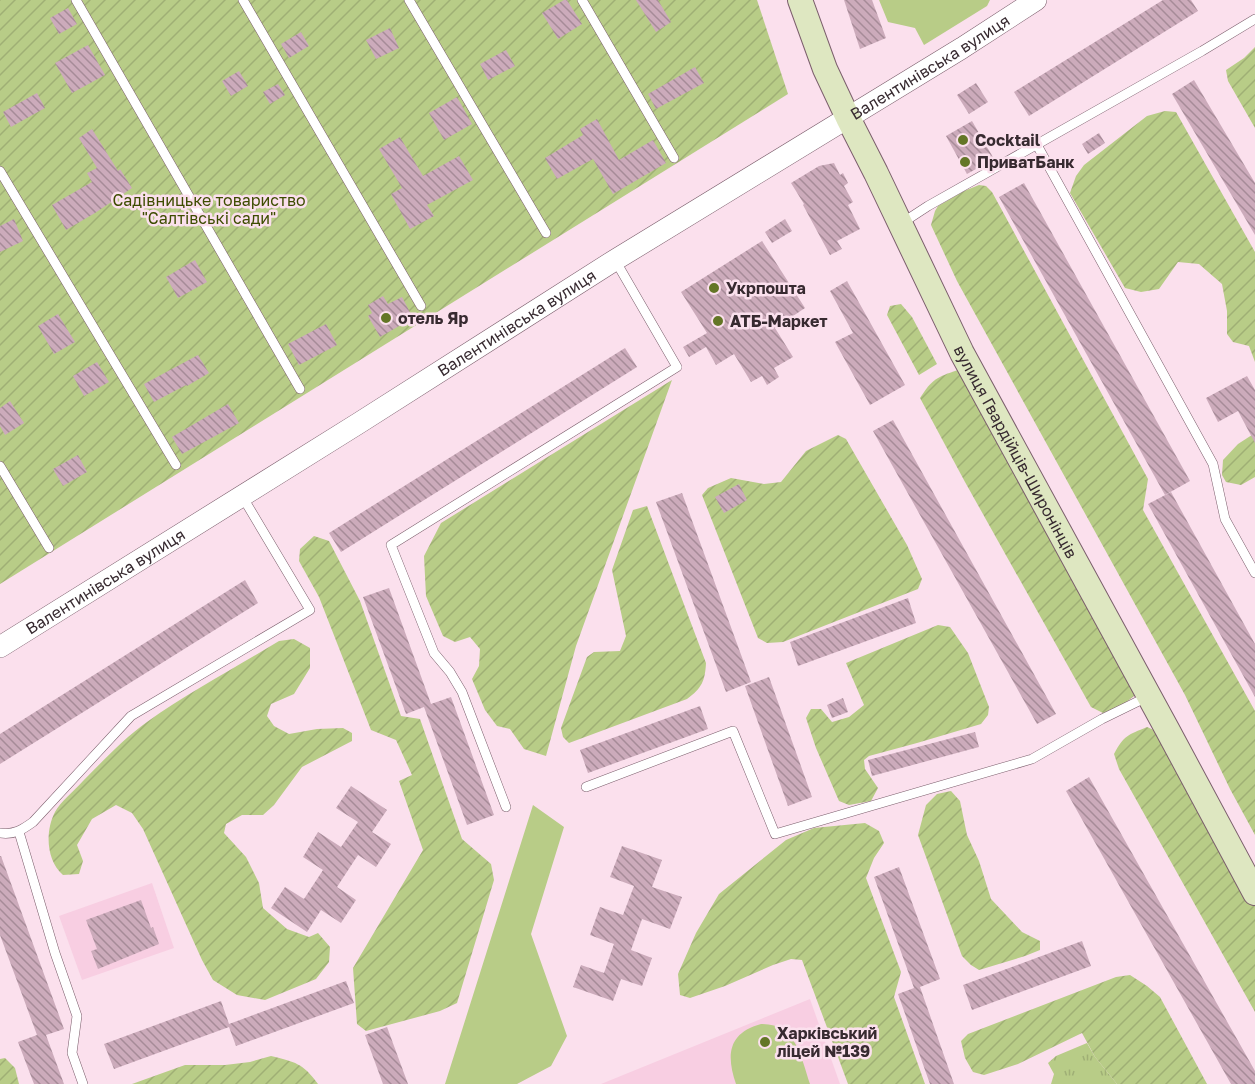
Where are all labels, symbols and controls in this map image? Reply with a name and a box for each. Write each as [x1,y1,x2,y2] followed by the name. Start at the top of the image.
[847,10,1013,124] street label: Валентинівська вулиця
[975,130,1041,150] place label: Cocktail
[956,133,970,147] marker: Cocktail
[977,152,1075,172] place label: ПриватБанк
[958,155,972,169] marker: ПриватБанк
[112,190,306,228] park label: Садівницьке товариство "Салтівські сади"
[434,265,600,380] street label: Валентинівська вулиця
[726,278,806,298] place label: Укрпошта
[707,281,721,295] marker: Укрпошта
[398,308,468,328] place label: отель Яр
[379,311,393,325] marker: отель Яр
[730,311,828,331] place label: АТБ-Маркет
[711,314,725,328] marker: АТБ-Маркет
[950,342,1082,562] street label: вулиця Гвардійців-Широнінців
[22,524,189,639] street label: Валентинівська вулиця
[777,1023,877,1061] place label: Харківський ліцей №139
[758,1035,772,1049] marker: Харківський ліцей №139

